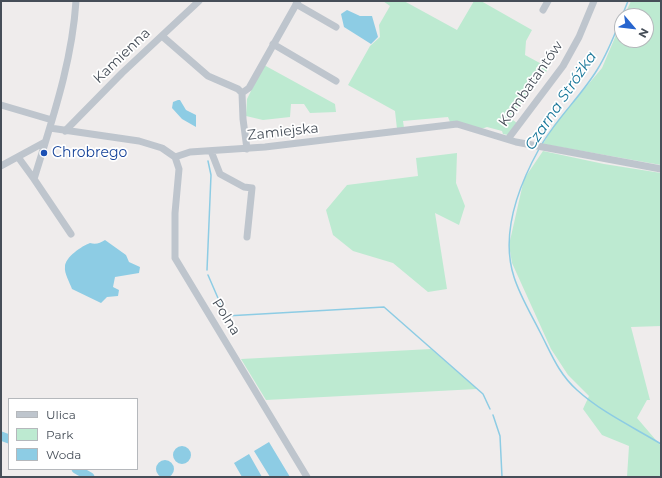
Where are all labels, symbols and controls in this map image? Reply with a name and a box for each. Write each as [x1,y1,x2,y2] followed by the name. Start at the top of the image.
[614,8,654,48] north arrow
[90,25,154,87] street label: Kamienna
[635,26,652,40] text: N
[495,38,567,130] street label: Kombatantów
[521,48,601,154] water label: Czarna Stróżka
[247,120,319,144] street label: Zamiejska
[52,145,127,161] place label: Chrobrego
[39,148,49,158] marker: Chrobrego
[208,296,244,338] street label: Polna
[8,398,138,470] legend
[46,407,76,422] text: Ulica
[46,427,73,442] text: Park
[46,447,81,462] text: Woda

